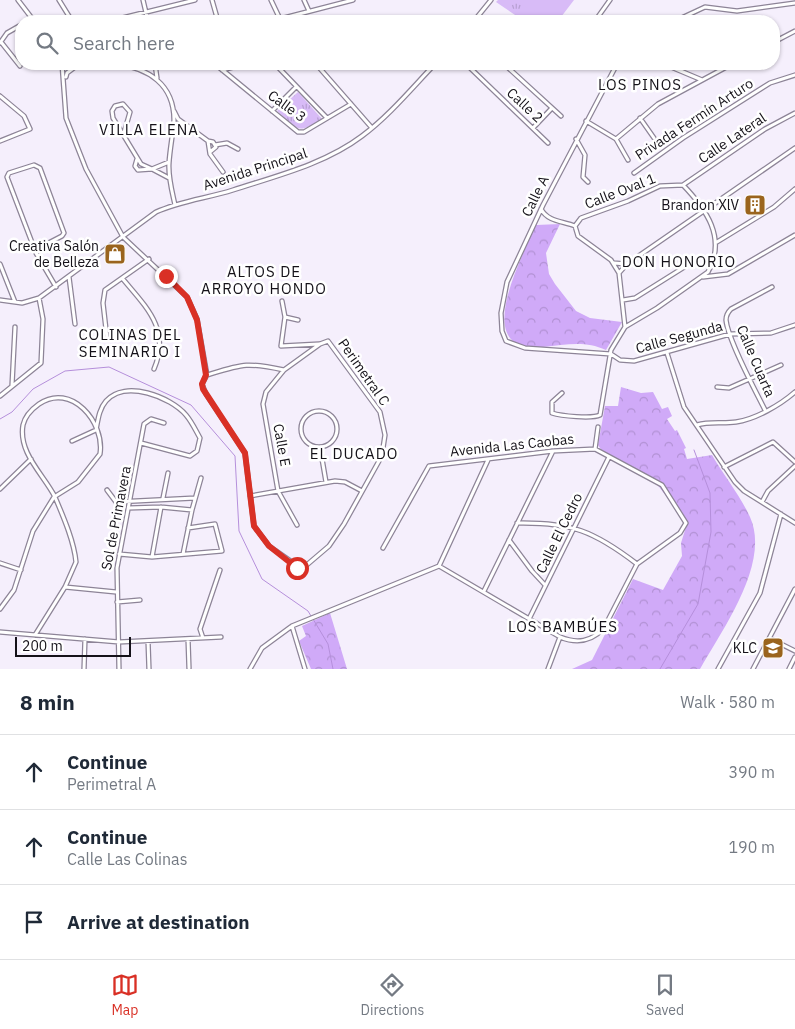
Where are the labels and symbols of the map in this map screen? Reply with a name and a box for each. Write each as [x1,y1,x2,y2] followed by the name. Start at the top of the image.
[632,74,757,164] street label: Privada Fermín Arturo
[598,75,682,94] district label: LOS PINOS
[503,84,547,126] street label: Calle 2
[264,86,310,126] street label: Calle 3
[695,109,770,167] street label: Calle Lateral
[99,120,199,139] district label: VILLA ELENA
[201,144,310,194] street label: Avenida Principal
[582,169,658,213] street label: Calle Oval 1
[517,172,553,220] street label: Calle A
[743,193,767,217] building icon: Brandon XlV
[661,196,739,214] place label: Brandon XlV
[9,237,100,271] place label: Creativa Salón de Belleza
[103,242,127,266] shop icon: Creativa Salón de Belleza
[622,252,736,271] district label: DON HONORIO
[201,262,327,298] district label: ALTOS DE ARROYO HONDO
[155,265,178,288] route end
[634,317,725,357] street label: Calle Segunda
[733,322,779,400] street label: Calle Cuarta
[78,325,182,361] district label: COLINAS DEL SEMINARIO I
[334,335,394,409] street label: Perimetral C
[269,422,295,468] street label: Calle E
[449,430,575,460] street label: Avenida Las Caobas
[310,444,398,463] district label: EL DUCADO
[97,464,135,572] street label: Sol de Primavera
[532,490,586,576] street label: Calle El Cedro
[286,557,309,580] route start
[508,617,618,636] district label: LOS BAMBÚES
[15,634,131,657] scale bar
[761,636,785,660] school or university icon: KLC
[733,639,757,657] place label: KLC

